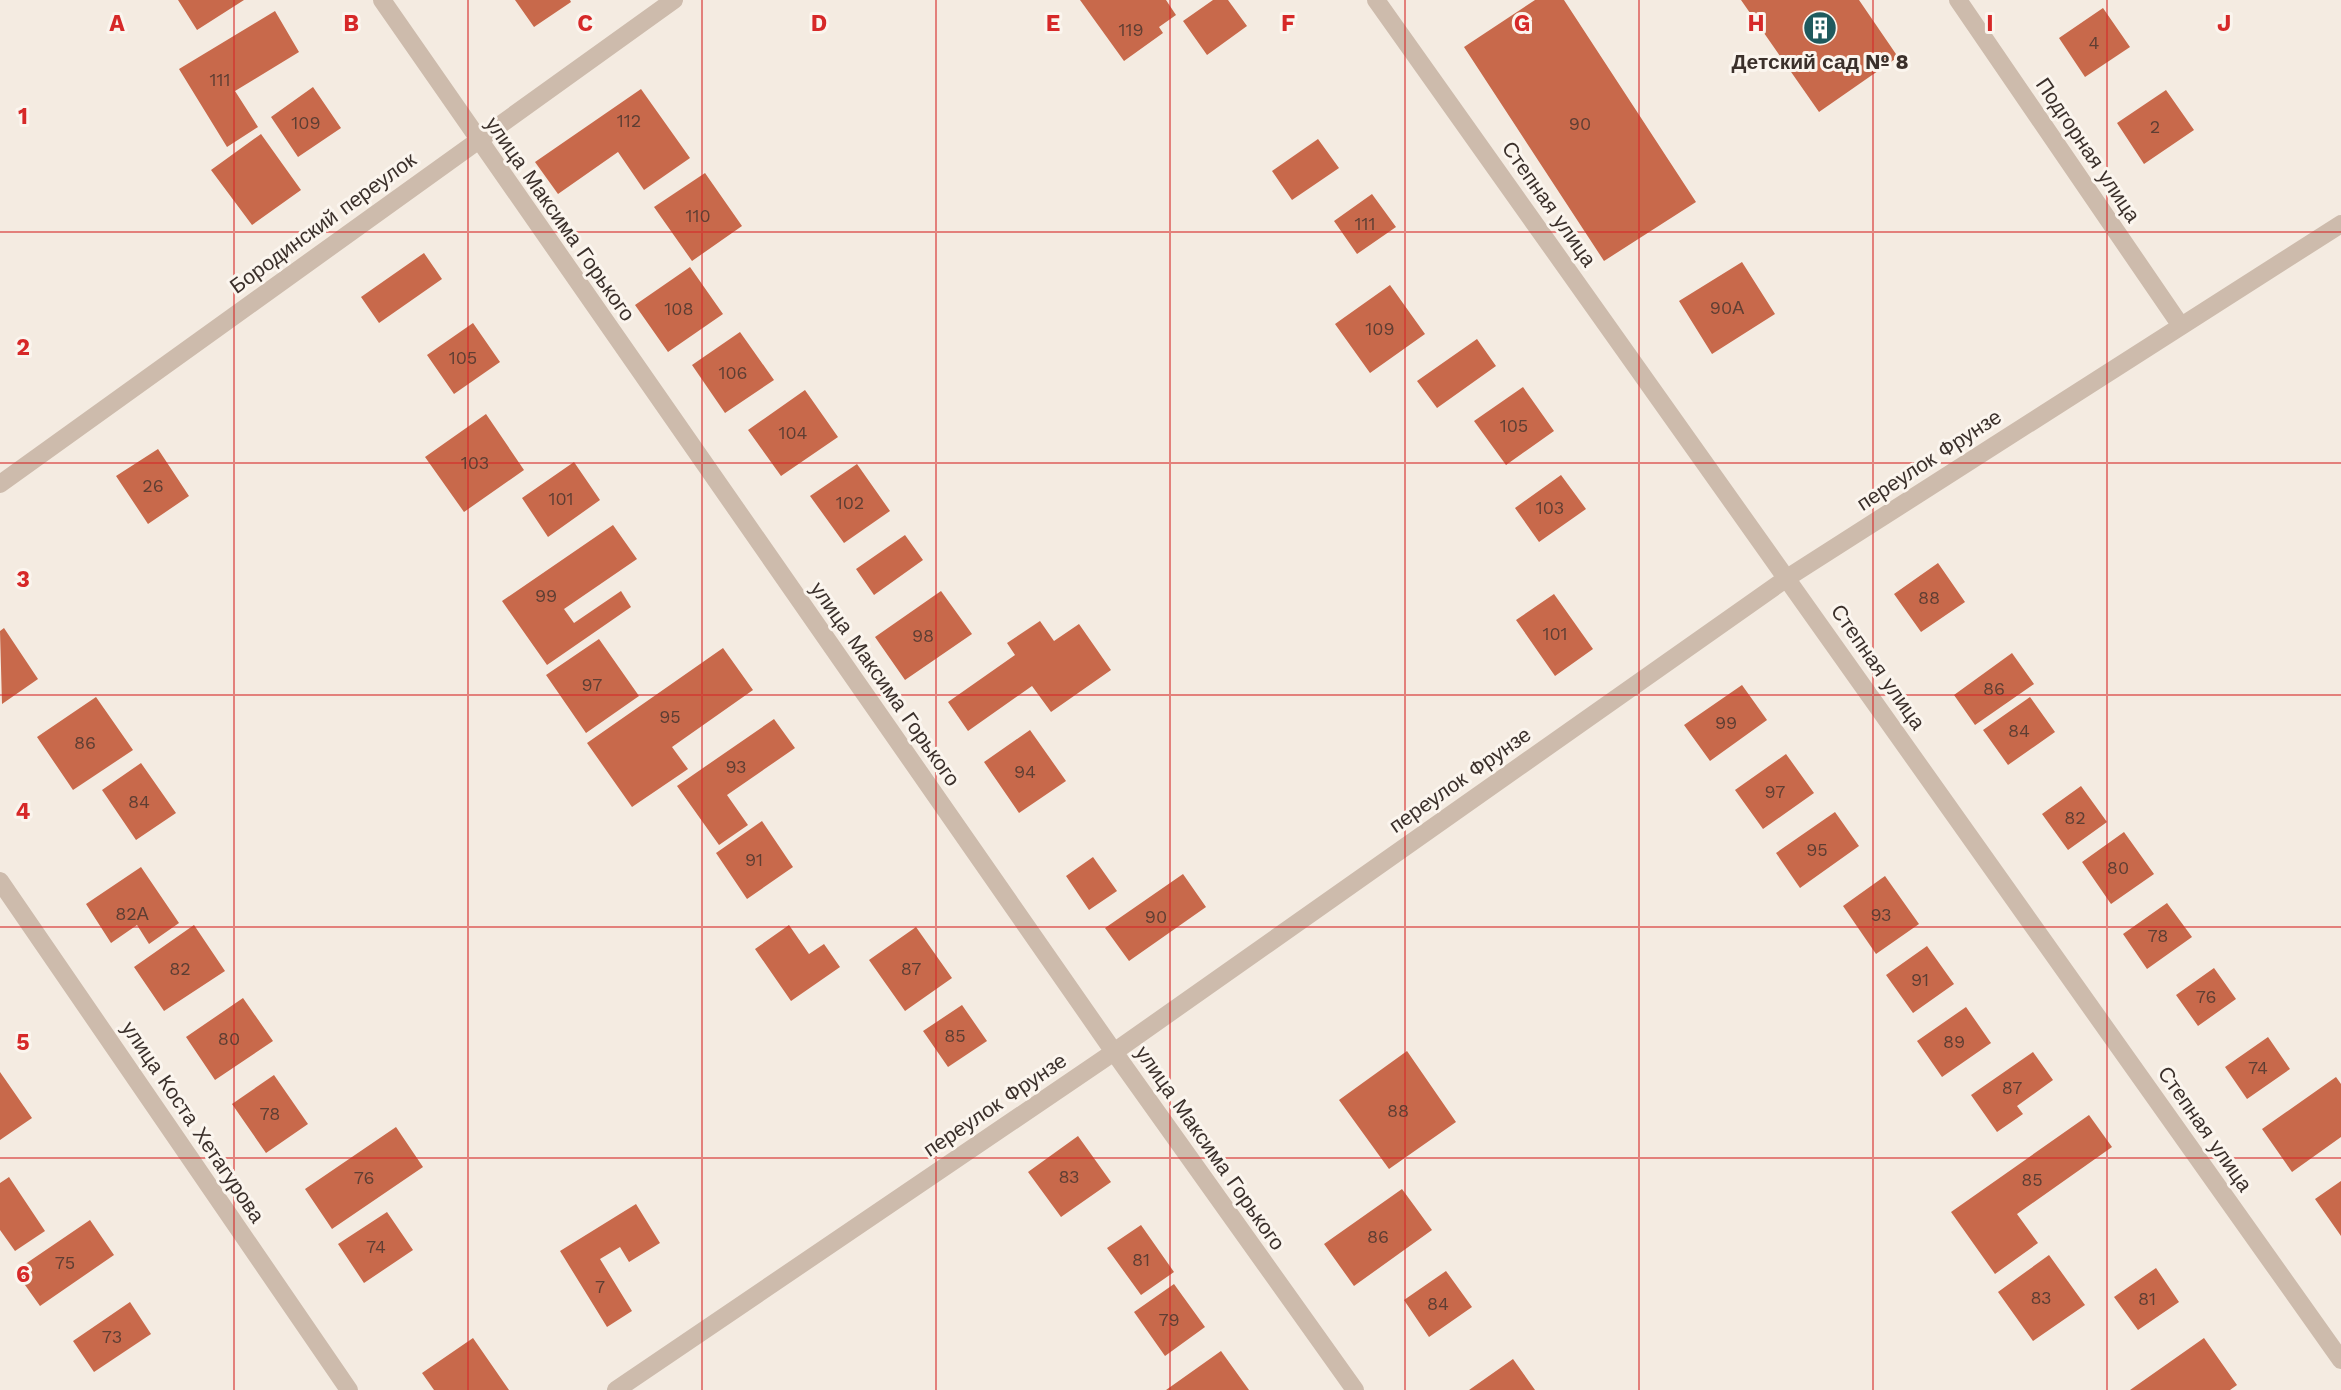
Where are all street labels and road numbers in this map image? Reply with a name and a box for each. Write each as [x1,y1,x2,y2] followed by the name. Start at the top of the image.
[2031,73,2146,227] street label: Подгорная улица
[480,112,640,326] street label: улица Максима Горького
[1497,136,1602,271] street label: Степная улица
[225,146,421,298] street label: Бородинский переулок
[1852,404,2006,516] street label: переулок Фрунзе
[805,577,965,791] street label: улица Максима Горького
[1826,599,1931,734] street label: Степная улица
[1384,721,1535,838] street label: переулок Фрунзе
[117,1016,270,1227] street label: улица Коста Хетагурова
[1130,1041,1290,1255] street label: улица Максима Горького
[918,1047,1071,1162] street label: переулок Фрунзе
[2153,1061,2258,1196] street label: Степная улица

